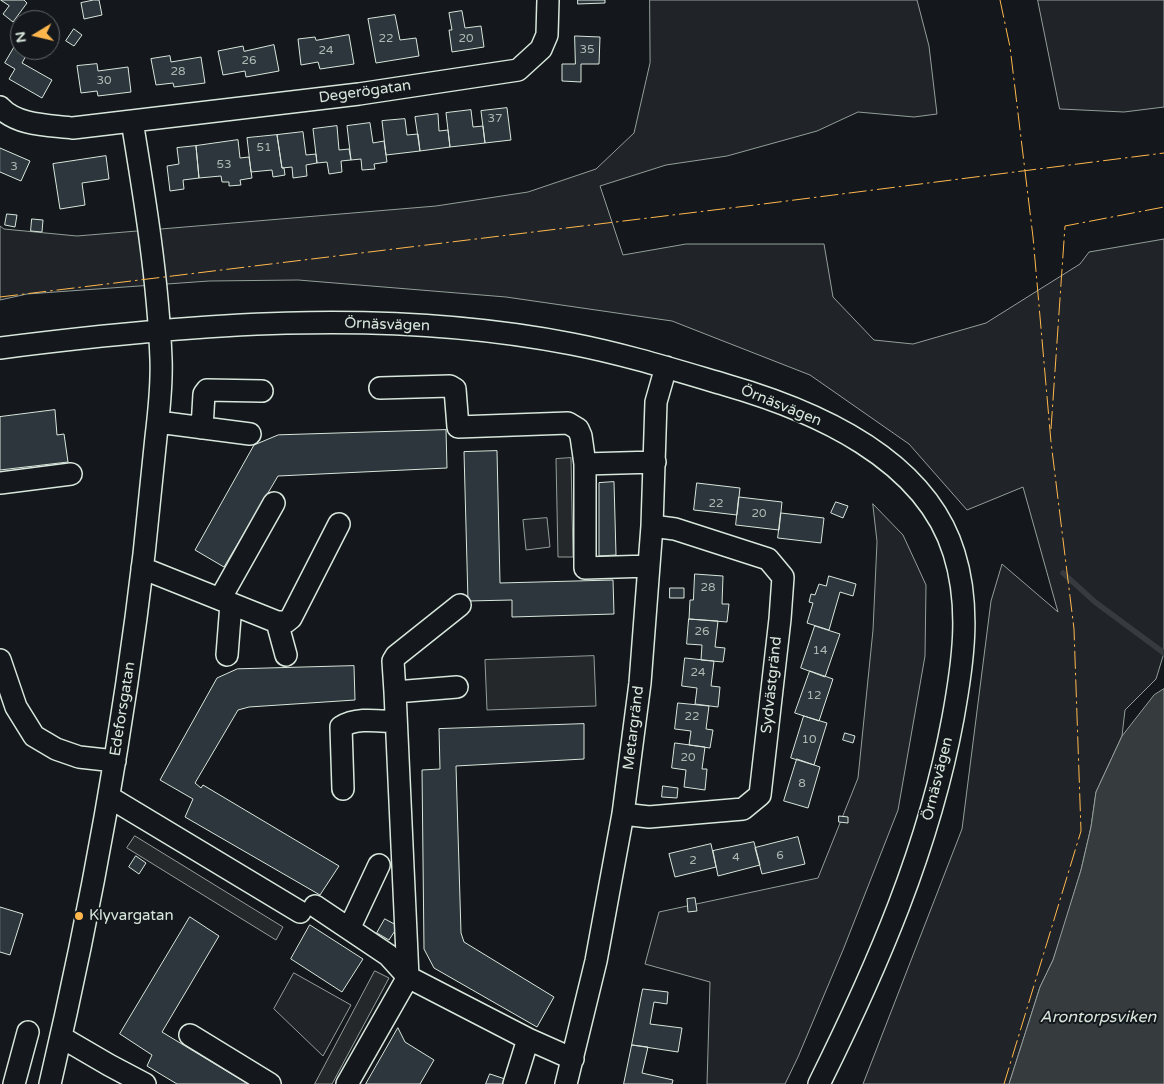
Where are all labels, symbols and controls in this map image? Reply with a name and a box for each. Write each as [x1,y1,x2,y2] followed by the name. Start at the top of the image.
[10,10,60,60] north arrow
[11,30,30,44] text: N
[378,32,394,46] house number: 22
[458,32,474,46] house number: 20
[579,43,595,57] house number: 35
[318,44,334,58] house number: 24
[241,54,257,68] house number: 26
[170,65,186,79] house number: 28
[96,74,112,88] house number: 30
[318,77,412,107] street label: Degerögatan
[487,112,503,126] house number: 37
[256,141,272,155] house number: 51
[216,158,232,172] house number: 53
[10,160,18,174] house number: 3
[344,315,430,335] street label: Örnäsvägen
[738,382,824,430] street label: Örnäsvägen
[708,497,724,511] house number: 22
[751,507,767,521] house number: 20
[700,581,716,595] house number: 28
[694,625,710,639] house number: 26
[758,636,786,734] street label: Sydvästgränd
[812,644,828,658] house number: 14
[107,660,139,758] street label: Edeforsgatan
[690,666,706,680] house number: 24
[620,685,648,771] street label: Metargränd
[806,689,822,703] house number: 12
[684,710,700,724] house number: 22
[801,733,817,747] house number: 10
[919,735,957,823] street label: Örnäsvägen
[680,751,696,765] house number: 20
[798,777,806,791] house number: 8
[776,849,784,863] house number: 6
[732,851,740,865] house number: 4
[689,854,697,868] house number: 2
[89,907,174,925] place label: Klyvargatan
[73,910,85,922] marker: Klyvargatan
[1040,1008,1156,1028] water label: Arontorpsviken

